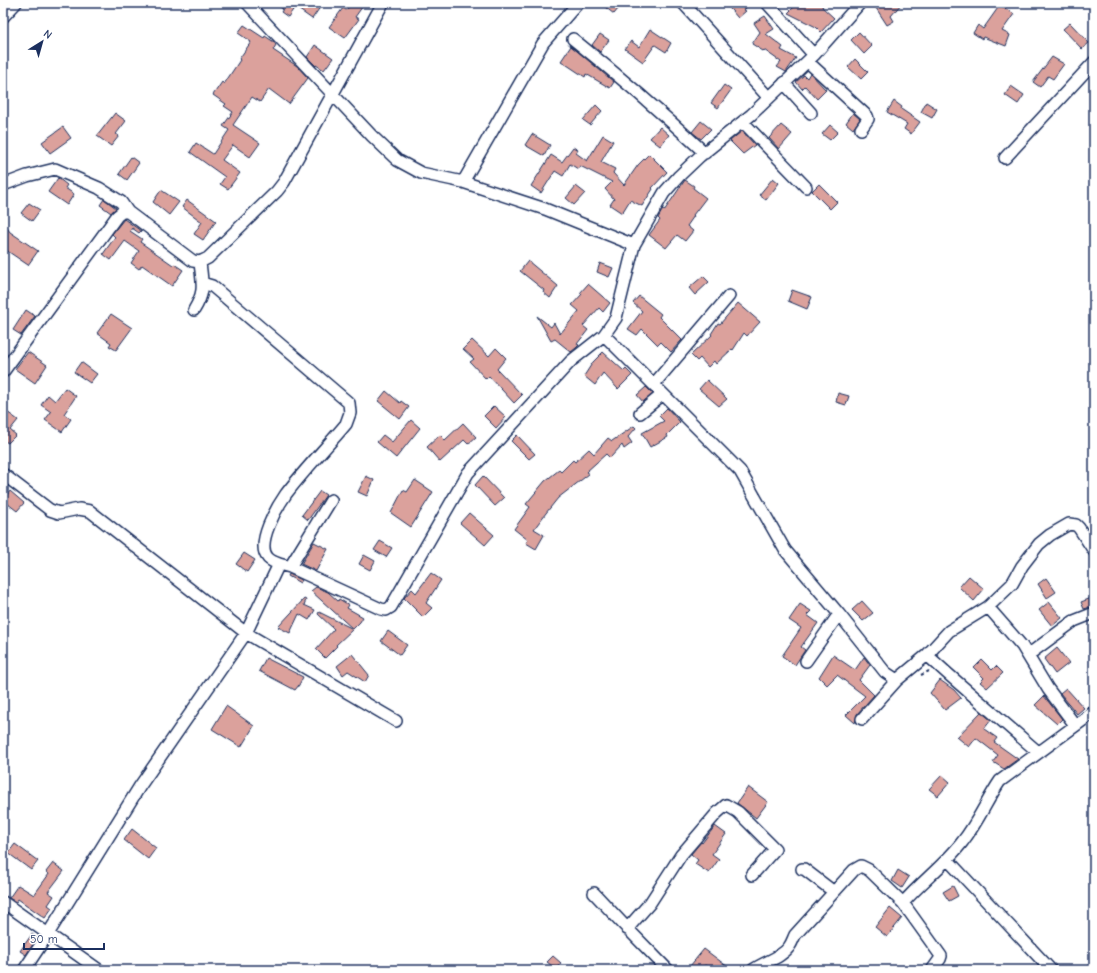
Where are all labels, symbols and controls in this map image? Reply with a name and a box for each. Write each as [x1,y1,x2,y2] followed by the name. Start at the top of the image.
[22,22,62,62] north arrow
[41,27,54,42] text: N
[24,925,104,951] scale bar
[30,932,58,946] text: 50 m

